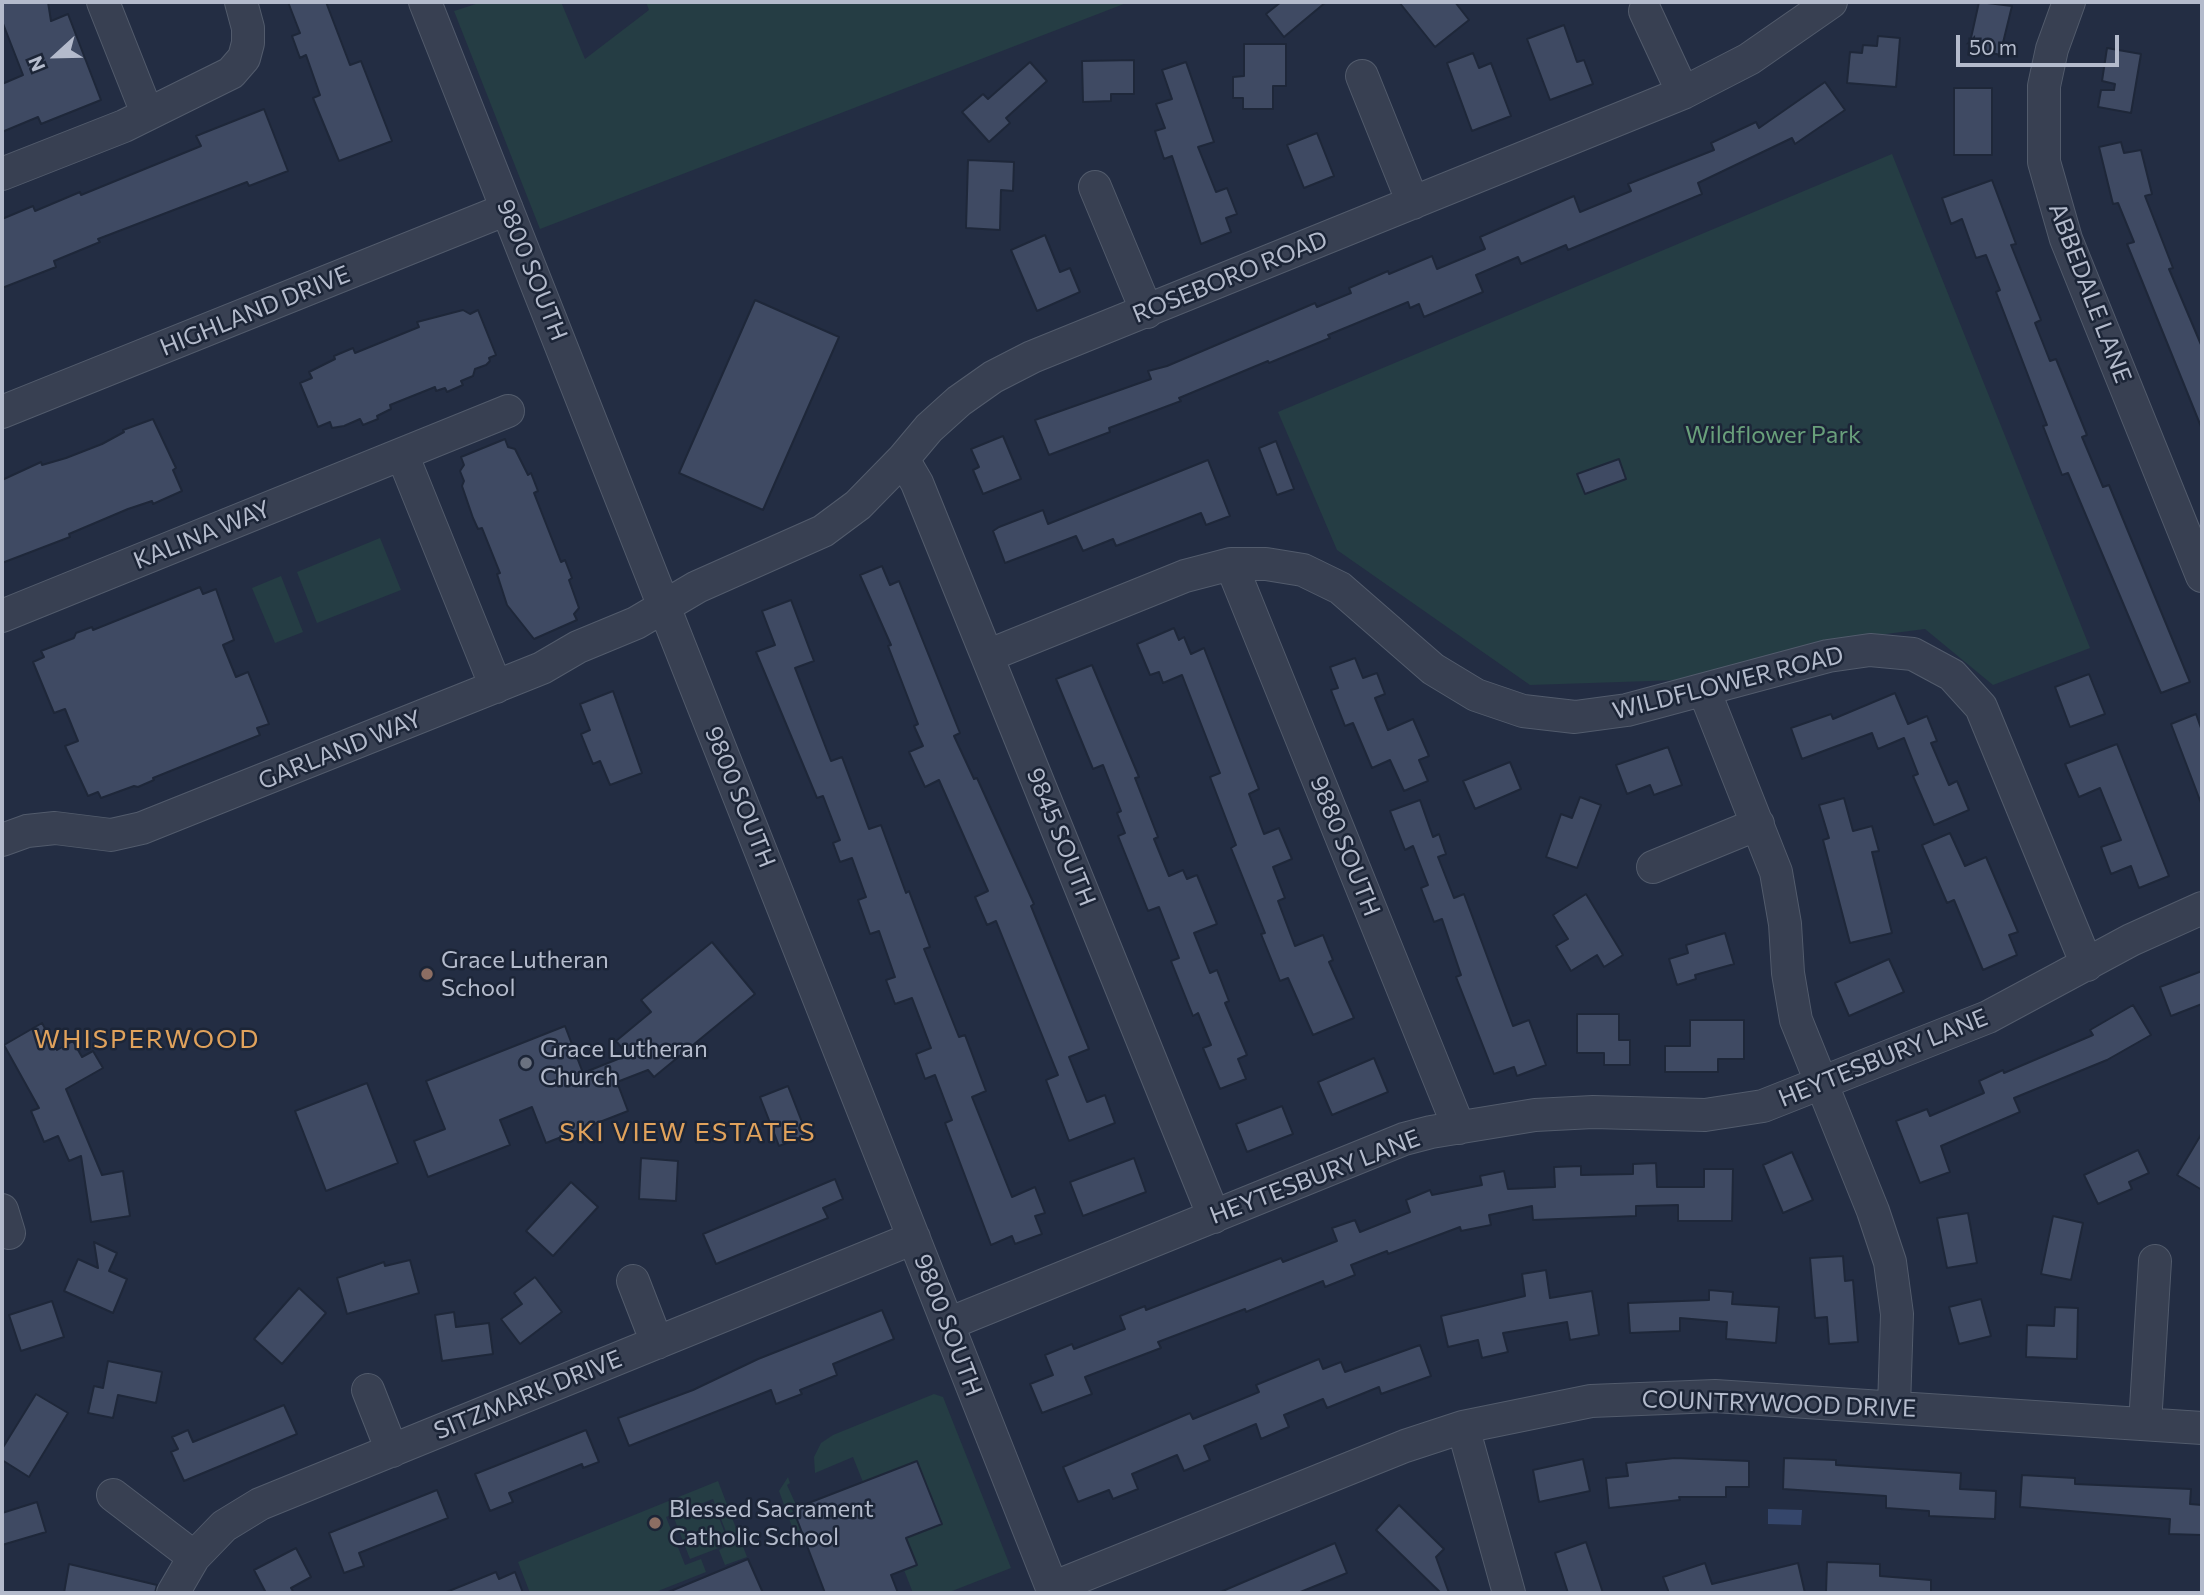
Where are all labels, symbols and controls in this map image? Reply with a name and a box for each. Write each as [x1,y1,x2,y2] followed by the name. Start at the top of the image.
[21,21,91,91] north arrow
[1959,21,2122,65] scale bar
[1969,34,2017,59] text: 50 m
[23,53,49,75] text: N
[491,195,573,345] street label: 9800 SOUTH
[2042,199,2138,387] street label: ABBEDALE LANE
[1128,225,1332,329] street label: ROSEBORO ROAD
[156,260,354,362] street label: HIGHLAND DRIVE
[1685,421,1861,449] park label: Wildflower Park
[129,494,275,576] street label: KALINA WAY
[1610,640,1846,726] street label: WILDFLOWER ROAD
[254,704,426,796] street label: GARLAND WAY
[699,722,781,872] street label: 9800 SOUTH
[1020,764,1102,910] street label: 9845 SOUTH
[1304,772,1386,920] street label: 9880 SOUTH
[441,946,609,1002] place label: Grace Lutheran School
[419,966,435,982] marker: Grace Lutheran School
[1774,1003,1992,1113] street label: HEYTESBURY LANE
[35,1023,259,1055] district label: WHISPERWOOD
[540,1035,708,1091] place label: Grace Lutheran Church
[518,1055,534,1071] marker: Grace Lutheran Church
[562,1116,814,1148] district label: SKI VIEW ESTATES
[1206,1124,1424,1230] street label: HEYTESBURY LANE
[908,1250,988,1400] street label: 9800 SOUTH
[430,1344,626,1446] street label: SITZMARK DRIVE
[1641,1385,1917,1423] street label: COUNTRYWOOD DRIVE
[669,1495,874,1551] place label: Blessed Sacrament Catholic School
[647,1515,663,1531] marker: Blessed Sacrament Catholic School

